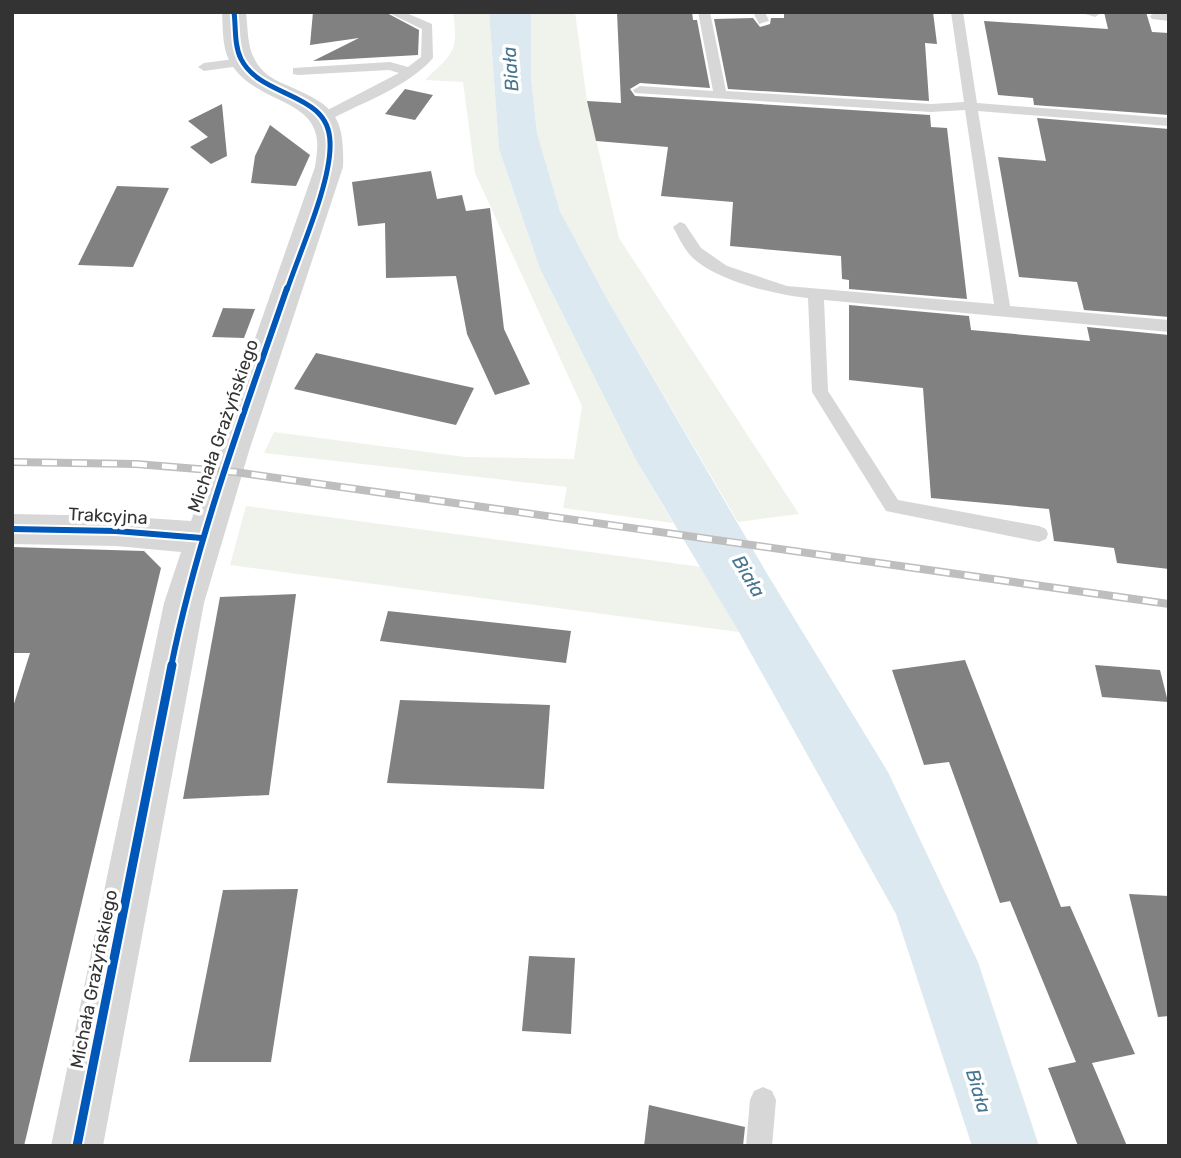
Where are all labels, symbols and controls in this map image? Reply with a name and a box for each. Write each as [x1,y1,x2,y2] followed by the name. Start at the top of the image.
[497,46,524,92] water label: Biała
[183,337,263,515] street label: Michała Grażyńskiego
[68,503,148,529] street label: Trakcyjna
[727,551,770,601] water label: Biała
[66,888,122,1070] street label: Michała Grażyńskiego
[961,1066,996,1116] water label: Biała

